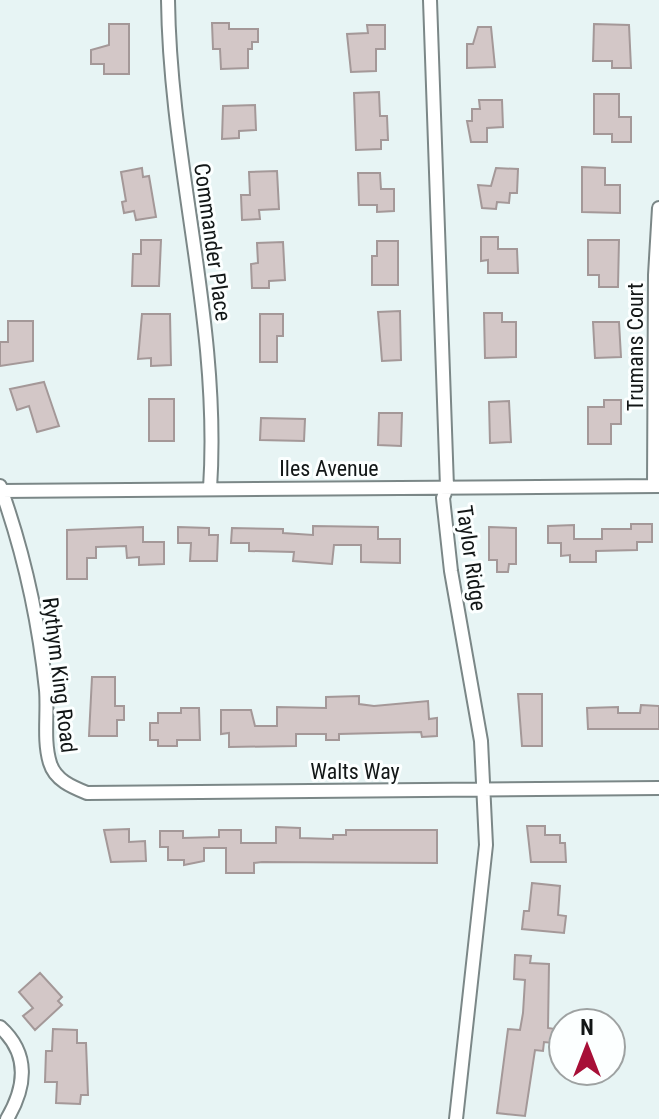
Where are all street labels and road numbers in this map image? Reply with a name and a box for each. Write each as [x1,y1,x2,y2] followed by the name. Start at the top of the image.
[189,162,236,323] street label: Commander Place
[623,283,648,411] street label: Trumans Court
[279,456,379,481] street label: Iles Avenue
[452,504,491,613] street label: Taylor Ridge
[38,596,81,754] street label: Rythym King Road
[310,759,400,784] street label: Walts Way

